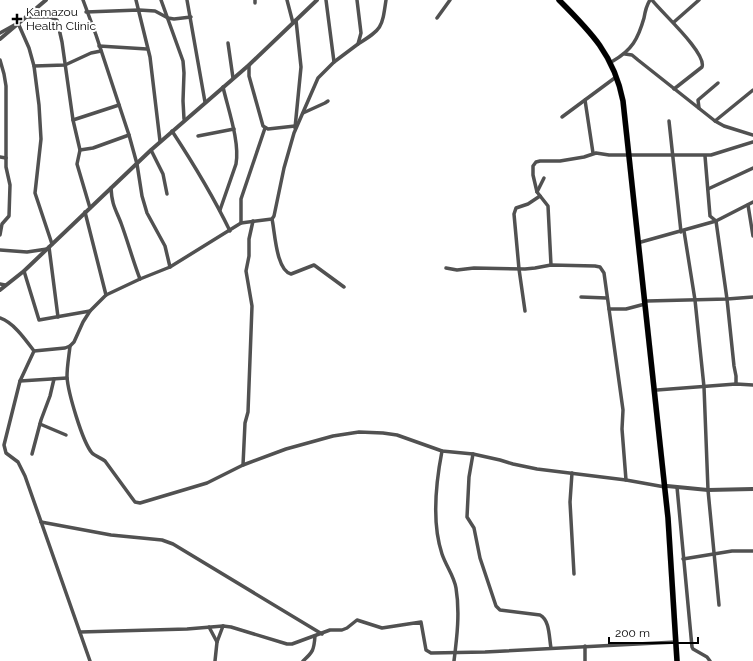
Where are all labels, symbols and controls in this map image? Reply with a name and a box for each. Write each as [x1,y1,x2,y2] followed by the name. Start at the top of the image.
[26,5,96,33] place label: Kamazou Health Clinic
[11,13,23,25] marker: Kamazou Health Clinic
[609,619,698,645] scale bar
[615,626,650,640] text: 200 m

